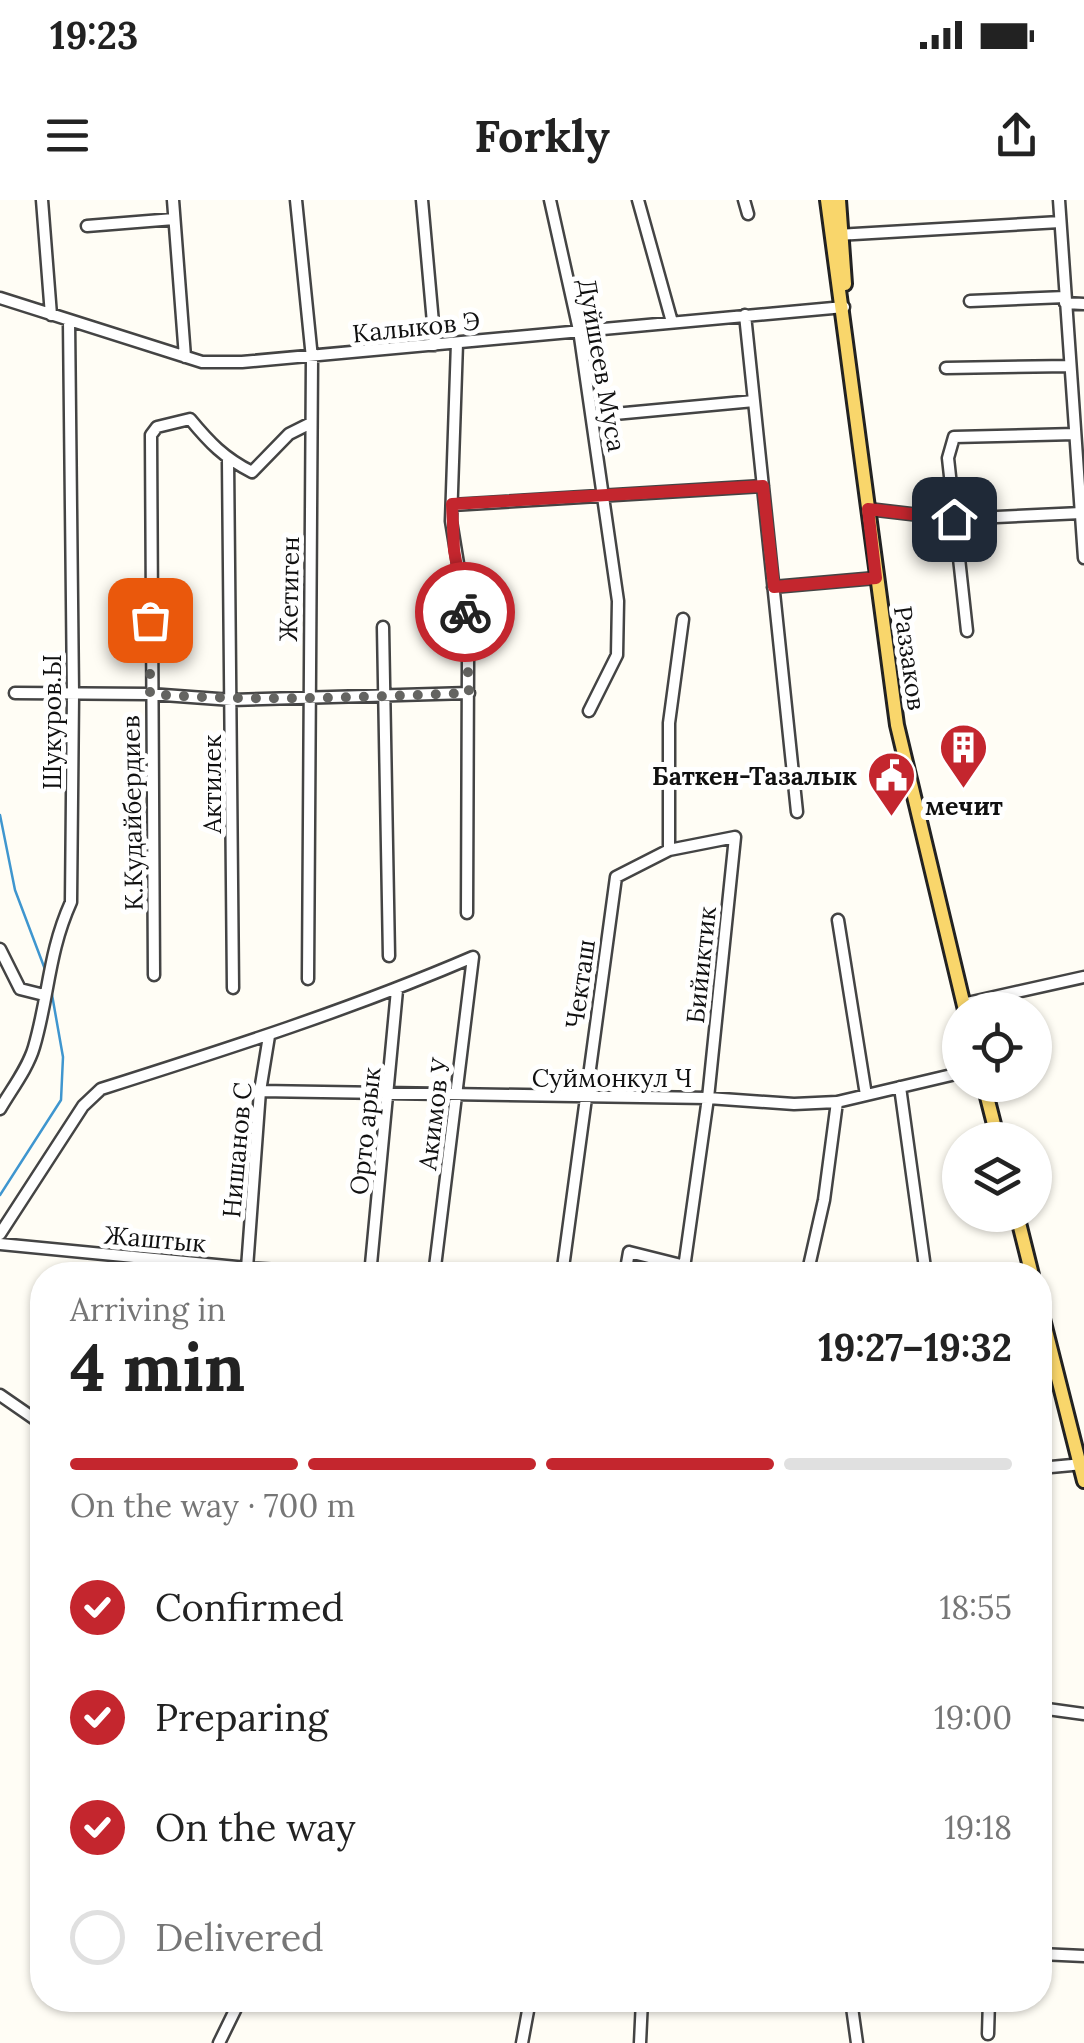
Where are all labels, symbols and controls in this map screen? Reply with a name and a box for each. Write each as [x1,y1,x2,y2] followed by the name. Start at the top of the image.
[50,11,138,59] text: 19:23
[474,107,610,164] text: Forkly
[40,108,95,163] icon: menu
[989,108,1044,163] icon: share
[571,276,633,454] street label: Дуйшеев Муса
[351,304,481,350] street label: Калыков Э
[912,477,997,562] pin
[927,492,982,547] icon: home
[272,536,306,642] street label: Жетиген
[415,562,515,662] courier
[108,578,193,663] pin
[438,585,493,640] icon: bike
[123,593,178,648] icon: bag
[887,604,933,712] street label: Раззаков
[36,654,68,790] street label: Шукуров.Ы
[114,715,150,911] street label: К.Кудайбердиев
[938,722,990,790] building icon: мечит
[196,734,228,834] street label: Актилек
[866,750,918,818] public building icon: Баткен-Тазалык
[652,760,857,792] place label: Баткен-Тазалык
[925,790,1003,822] place label: мечит
[679,904,723,1025] street label: Бийиктик
[558,937,602,1031] street label: Чекташ
[942,992,1052,1232] map controls
[942,992,1052,1102] button: locate
[411,1055,457,1173] street label: Акимов У
[532,1062,692,1094] street label: Суймонкул Ч
[342,1065,388,1196] street label: Орто арык
[215,1081,259,1219] street label: Нишанов С
[942,1122,1052,1232] button: layers
[103,1219,208,1259] street label: Жаштык
[70,1289,226,1330] text: Arriving in
[818,1323,1012,1371] text: 19:27–19:32
[70,1326,245,1409] text: 4 min
[70,1485,355,1526] text: On the way · 700 m
[70,1580,125,1635] icon: check
[155,1583,344,1631] text: Confirmed
[939,1587,1012,1628] text: 18:55
[70,1690,125,1745] icon: check
[155,1693,328,1741] text: Preparing
[934,1697,1012,1738] text: 19:00
[70,1800,125,1855] icon: check
[155,1803,356,1851] text: On the way
[944,1807,1012,1848] text: 19:18
[155,1913,324,1961] text: Delivered

